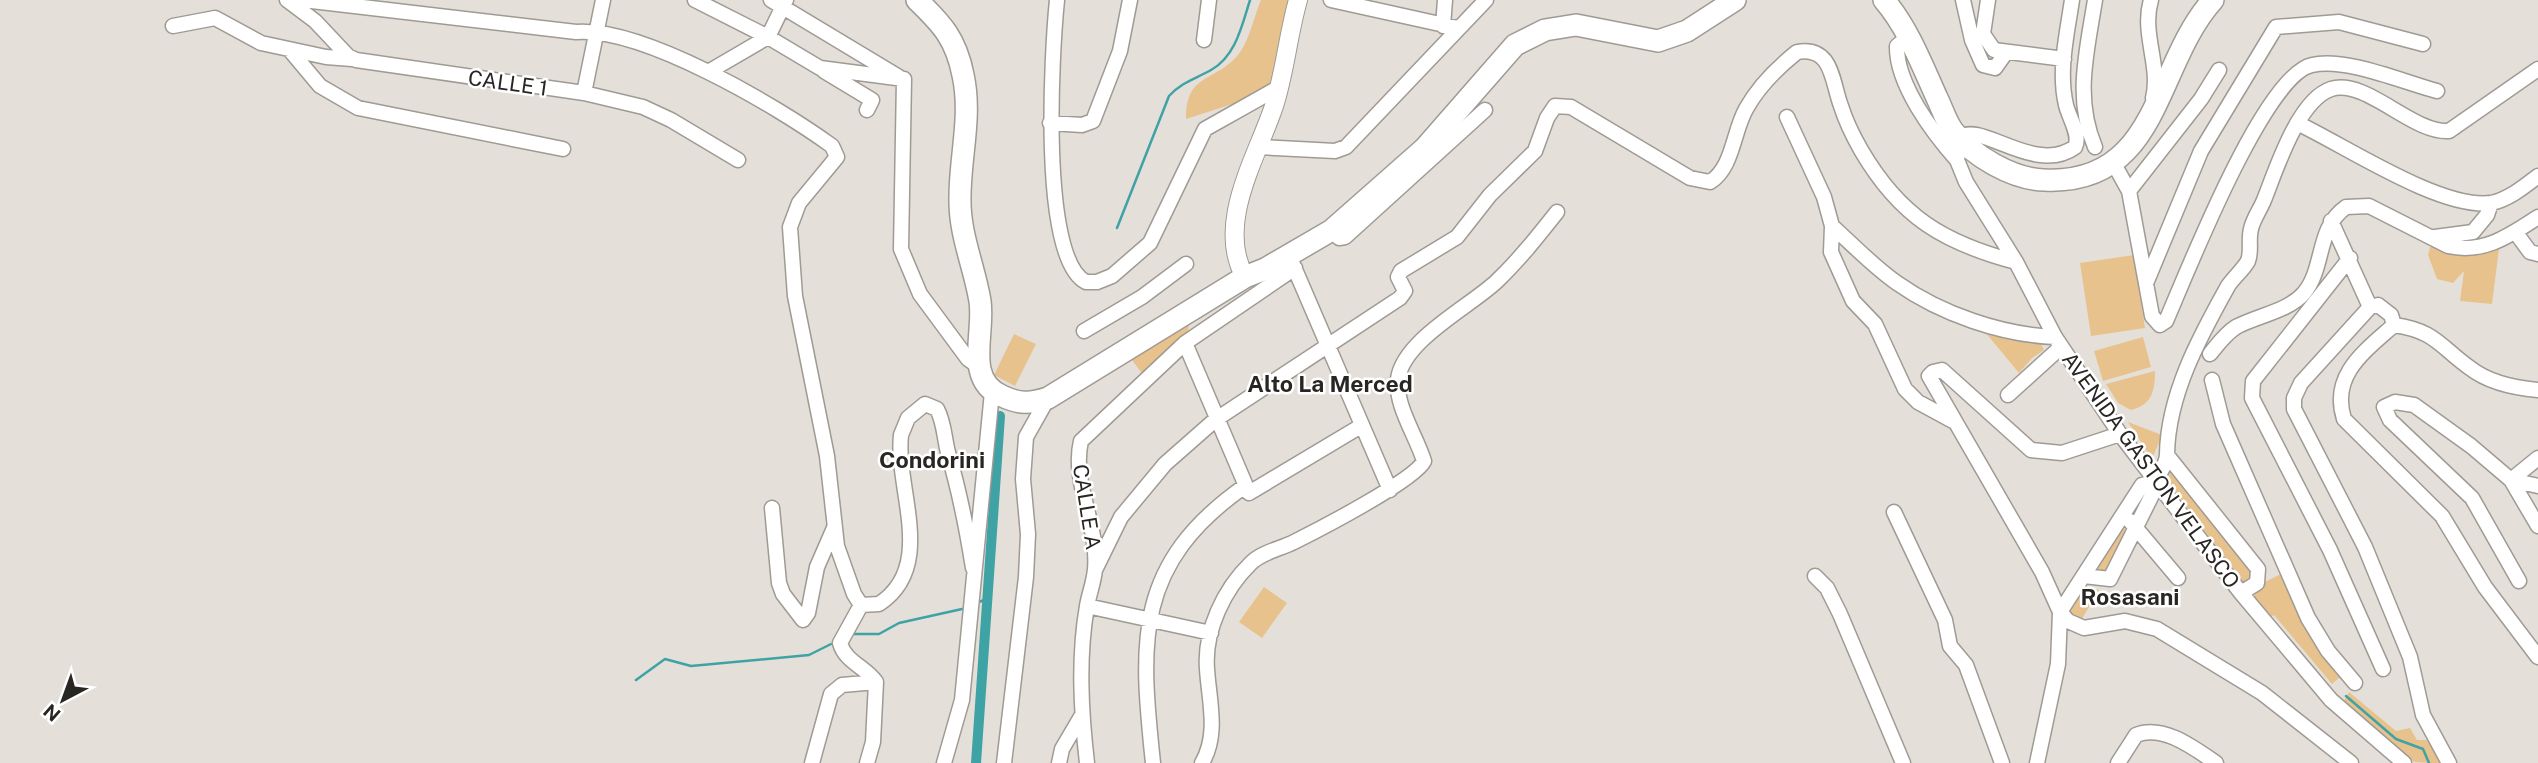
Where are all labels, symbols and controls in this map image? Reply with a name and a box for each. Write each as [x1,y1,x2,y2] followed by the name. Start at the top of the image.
[467,65,549,101] street label: CALLE 1
[2057,347,2245,593] street label: AVENIDA GASTON VELASCO
[1247,370,1413,397] district label: Alto La Merced
[879,446,985,473] district label: Condorini
[1068,462,1106,552] street label: CALLE A
[2081,583,2179,610] district label: Rosasani
[28,665,98,735] north arrow
[39,700,65,726] text: N

